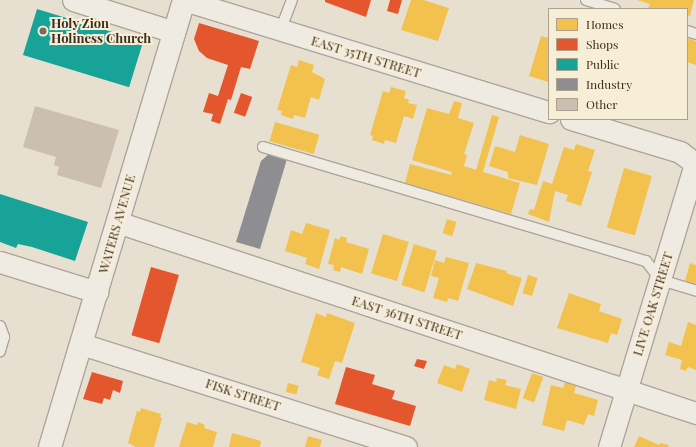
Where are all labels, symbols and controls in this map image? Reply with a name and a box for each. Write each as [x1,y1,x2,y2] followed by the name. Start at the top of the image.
[548,8,688,120] legend
[51,16,151,47] place label: Holy Zion Holiness Church
[586,16,624,32] text: Homes
[38,26,48,36] marker: Holy Zion Holiness Church
[309,33,423,81] street label: EAST 35TH STREET
[586,36,618,52] text: Shops
[586,56,619,72] text: Public
[586,76,632,92] text: Industry
[586,96,618,112] text: Other
[95,172,139,276] street label: WATERS AVENUE
[630,250,676,358] street label: LIVE OAK STREET
[350,293,464,343] street label: EAST 36TH STREET
[203,376,283,414] street label: FISK STREET

